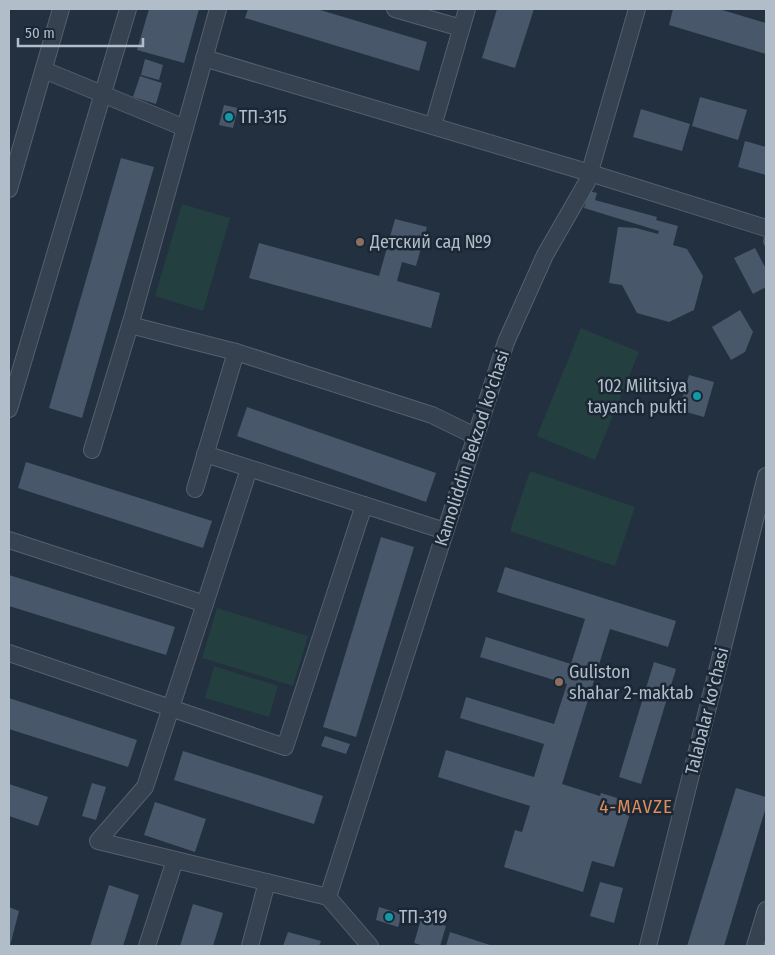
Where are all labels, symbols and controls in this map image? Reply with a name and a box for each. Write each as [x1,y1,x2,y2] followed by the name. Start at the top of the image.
[18,15,142,47] scale bar
[25,24,55,42] text: 50 m
[239,106,287,128] place label: ТП-315
[223,111,235,123] marker: ТП-315
[369,231,492,253] place label: Детский сад №9
[354,236,366,248] marker: Детский сад №9
[430,347,514,549] street label: Kamoliddin Bekzod ko'chasi
[587,375,687,418] place label: 102 Militsiya tayanch pukti
[691,390,703,402] marker: 102 Militsiya tayanch pukti
[681,645,733,777] street label: Talabalar ko'chasi
[569,661,694,704] place label: Guliston shahar 2-maktab
[553,676,565,688] marker: Guliston shahar 2-maktab
[599,795,673,818] district label: 4-MAVZE
[399,906,447,928] place label: ТП-319
[383,911,395,923] marker: ТП-319

